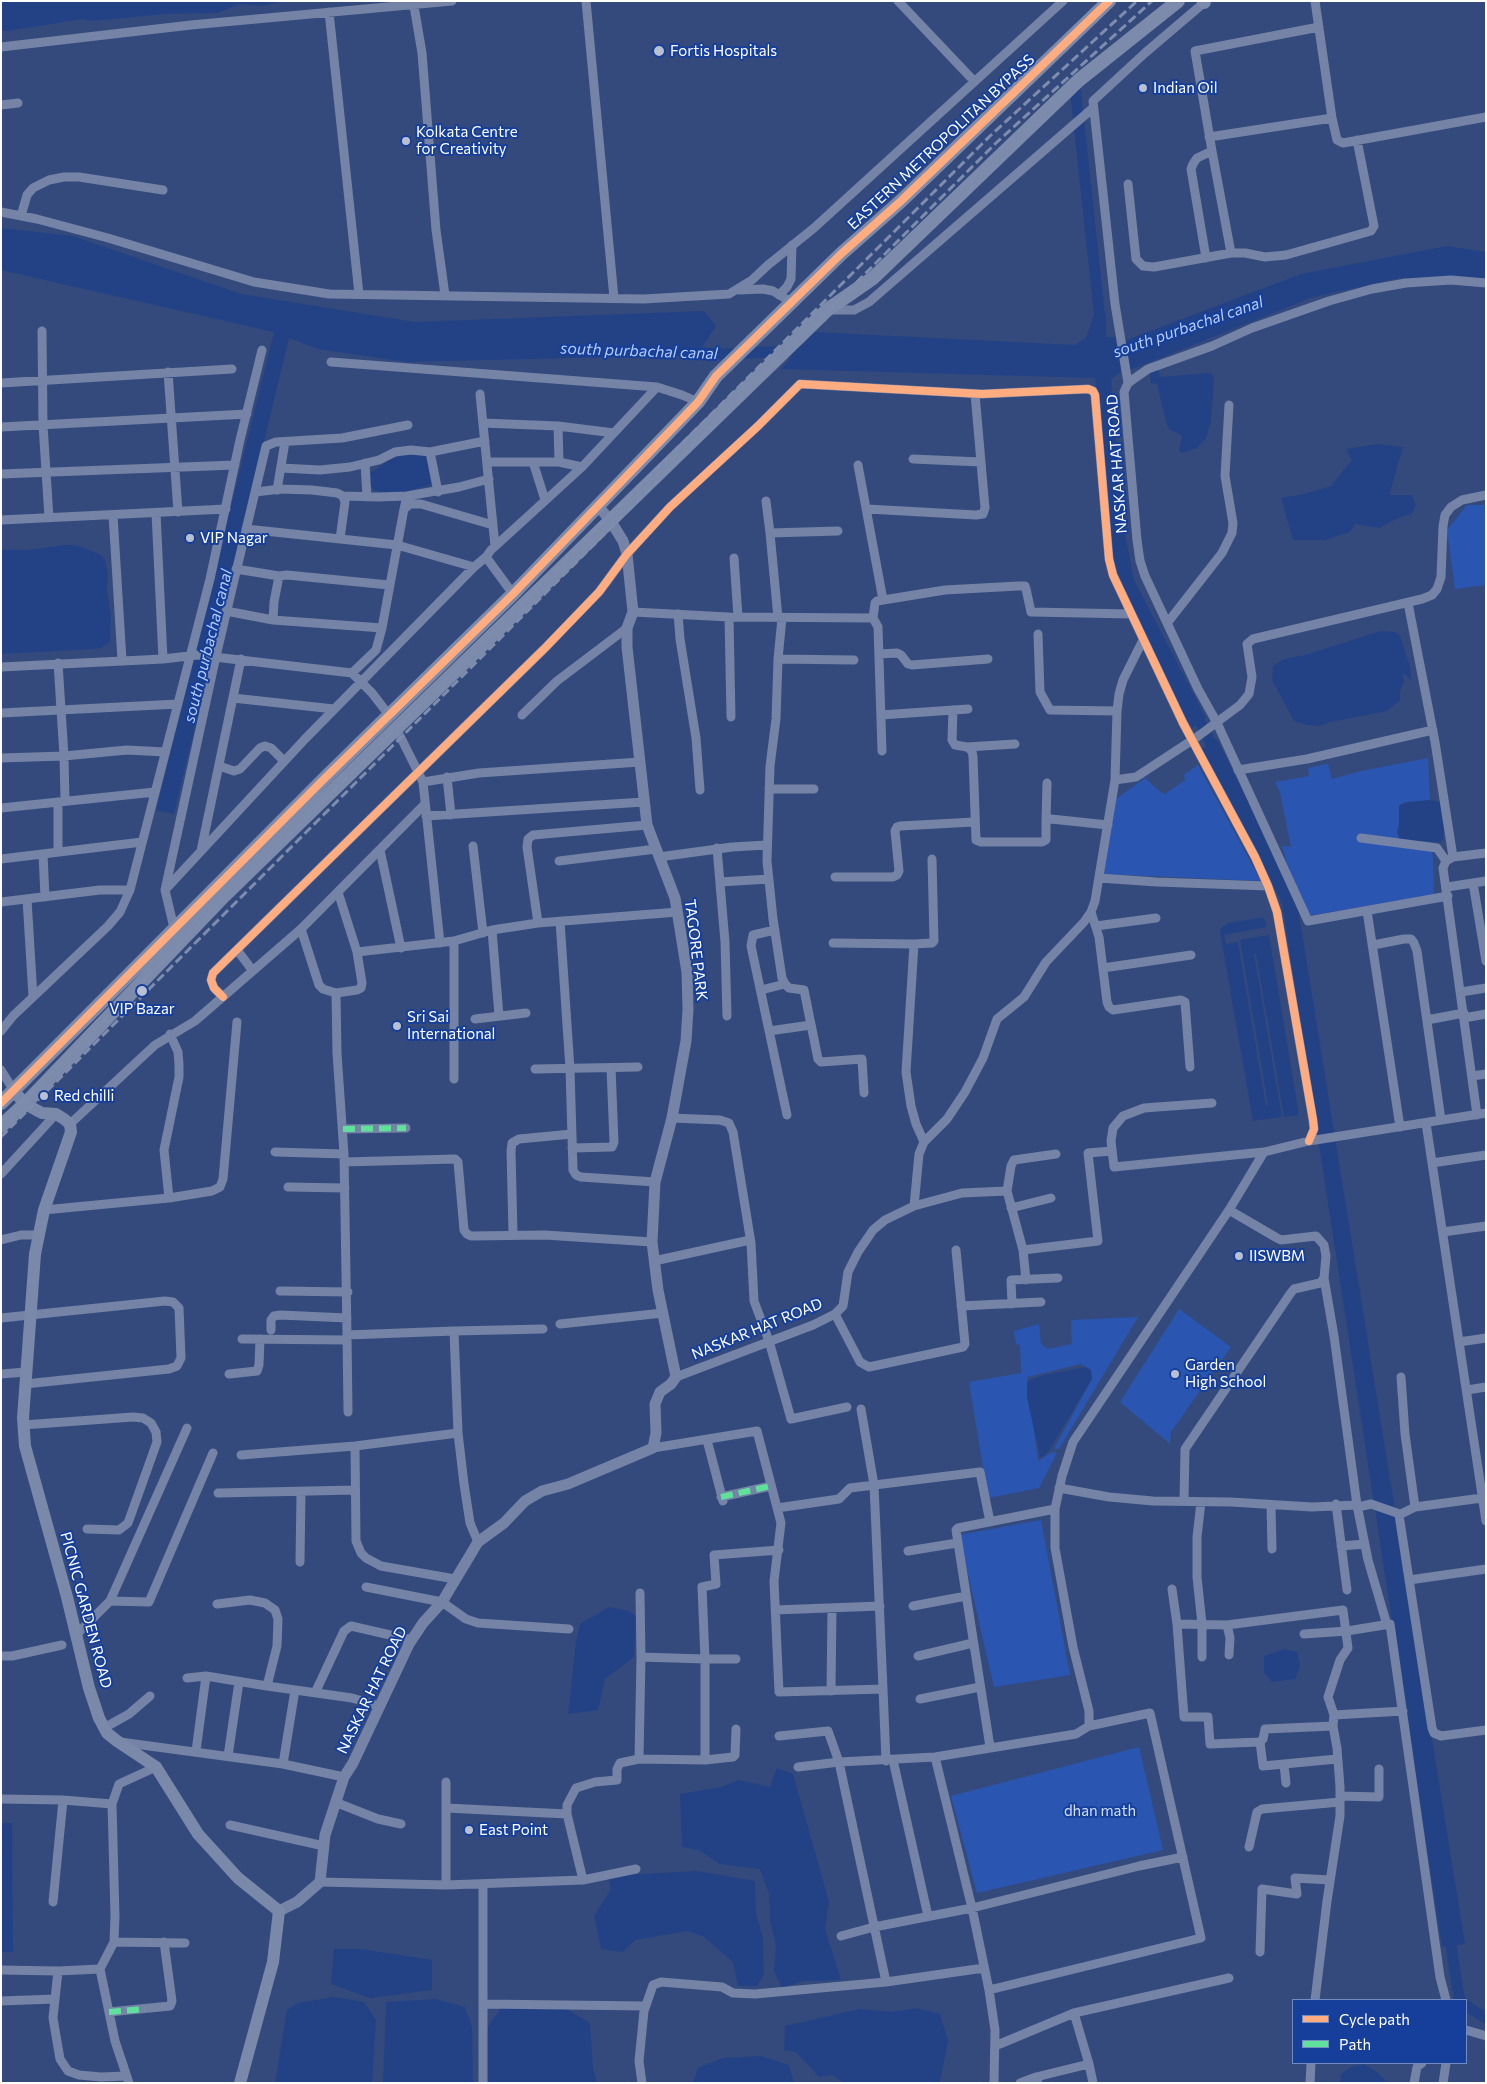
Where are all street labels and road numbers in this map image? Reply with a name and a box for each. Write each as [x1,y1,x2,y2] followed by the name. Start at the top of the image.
[844,51,1038,233] street label: EASTERN METROPOLITAN BYPASS
[1103,394,1131,534] street label: NASKAR HAT ROAD
[681,898,711,1002] street label: TAGORE PARK
[689,1295,825,1363] street label: NASKAR HAT ROAD
[56,1530,116,1690] street label: PICNIC GARDEN ROAD
[333,1623,411,1757] street label: NASKAR HAT ROAD

